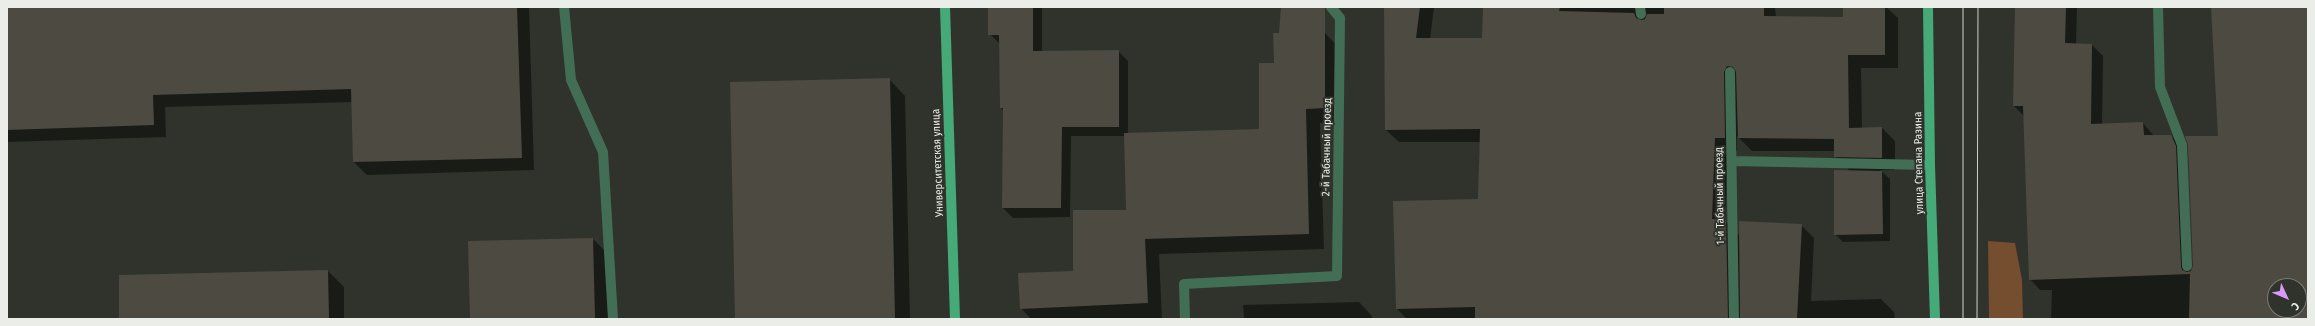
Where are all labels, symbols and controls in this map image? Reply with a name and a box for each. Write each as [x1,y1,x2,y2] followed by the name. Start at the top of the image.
[1320,98,1334,196] street label: 2-й Табачный проезд
[930,109,946,217] street label: Университетская улица
[1912,112,1926,214] street label: улица Степана Разина
[1713,147,1727,245] street label: 1-й Табачный проезд
[2267,278,2307,318] north arrow
[2289,299,2302,313] text: С

